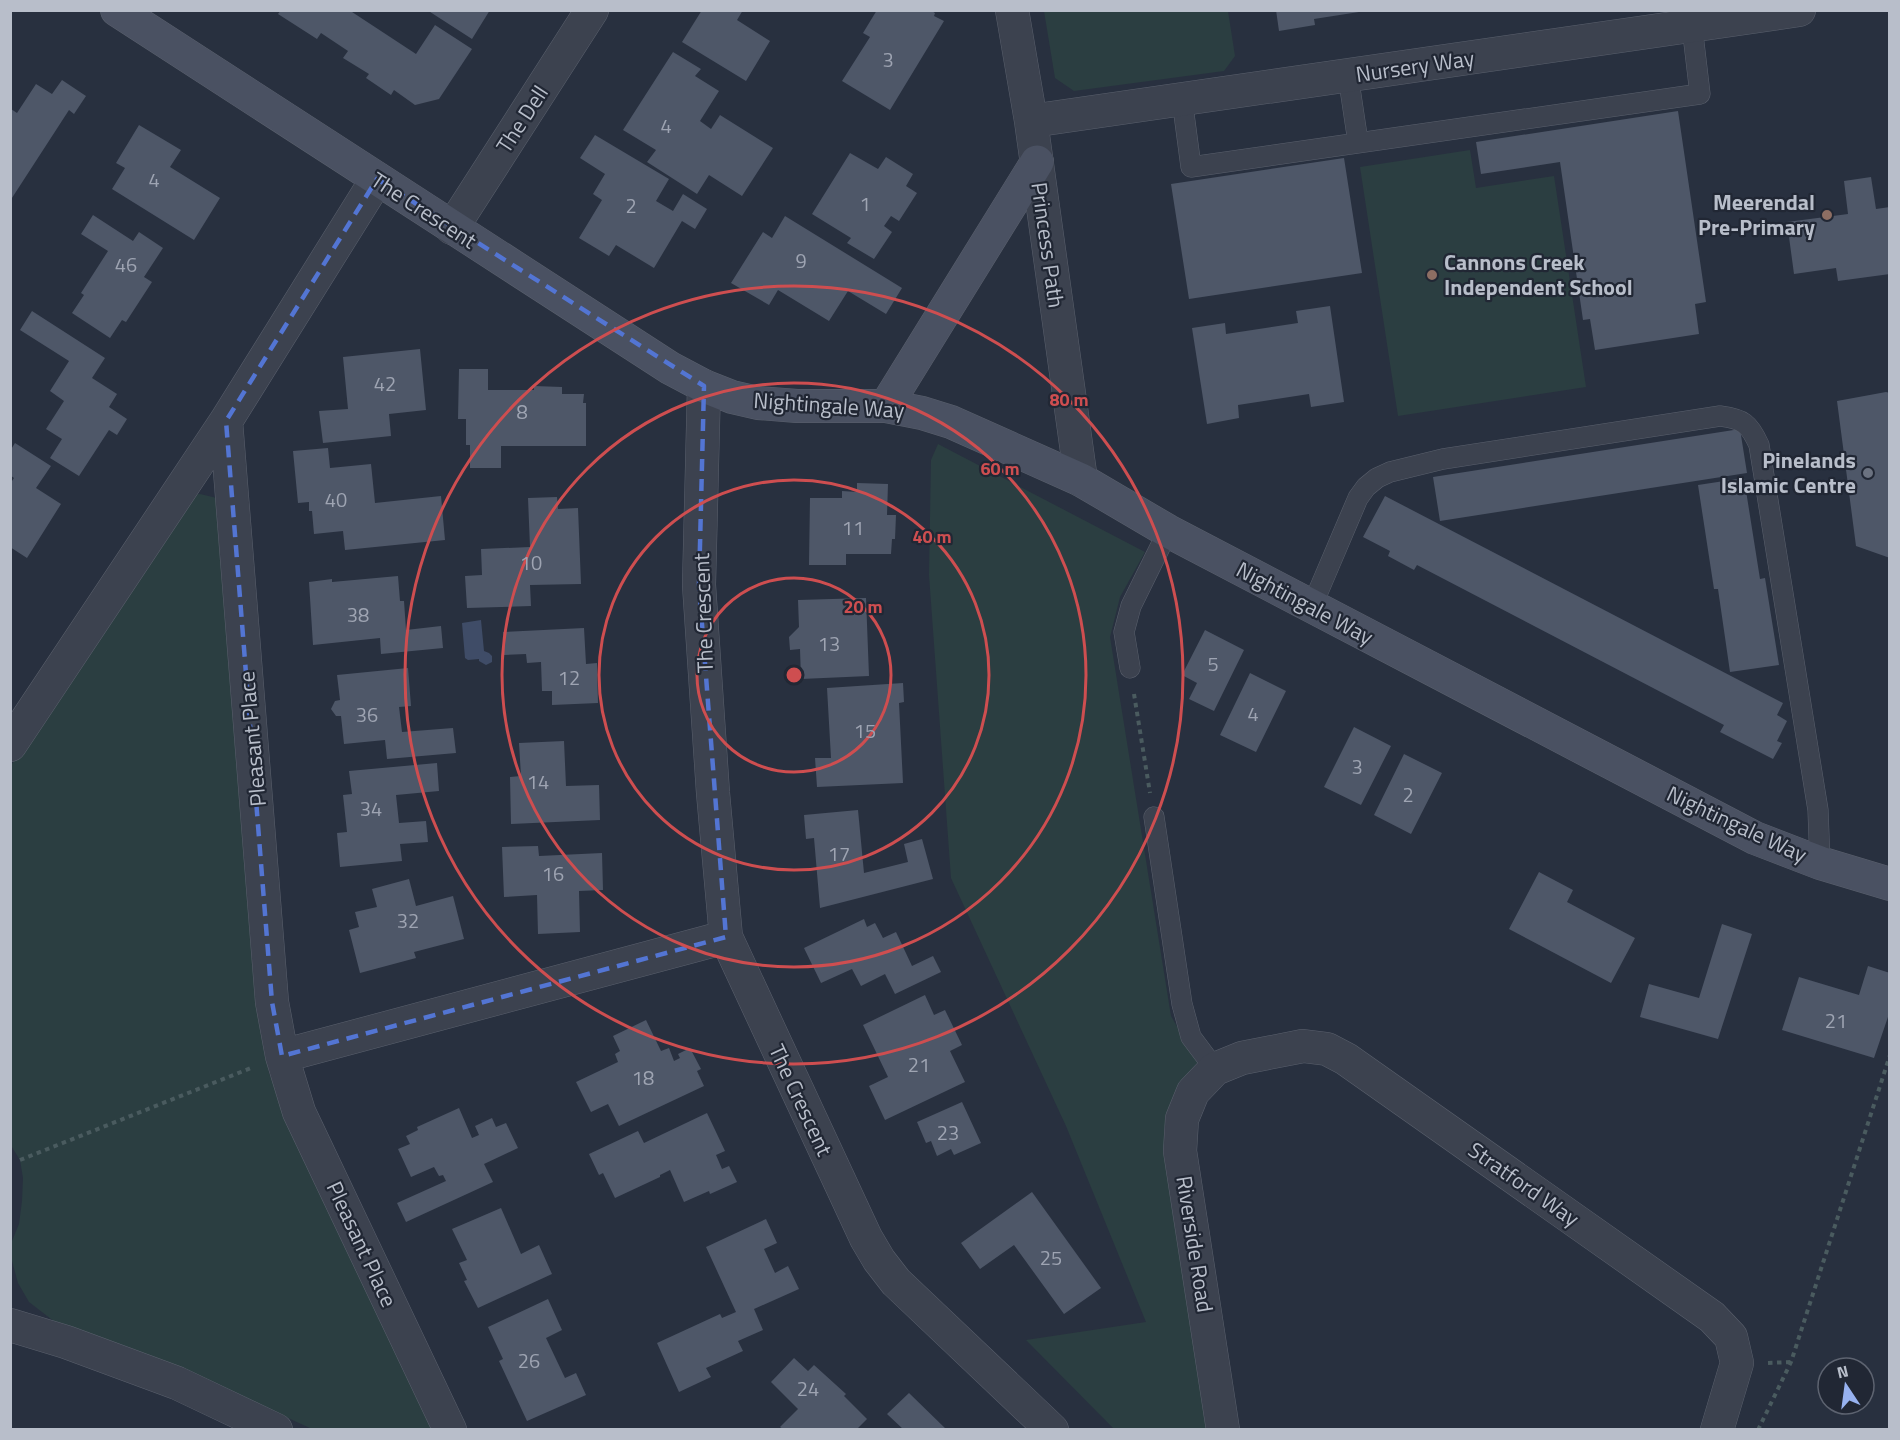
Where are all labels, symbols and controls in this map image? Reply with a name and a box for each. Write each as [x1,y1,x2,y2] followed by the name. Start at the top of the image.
[1354,41,1477,91] street label: Nursery Way
[882,44,894,75] house number: 3
[487,78,557,160] street label: The Dell
[660,110,672,141] house number: 4
[364,163,484,257] street label: The Crescent
[148,164,160,195] house number: 4
[1022,180,1074,310] street label: Princess Path
[1698,185,1815,244] place label: Meerendal Pre-Primary
[859,188,871,219] house number: 1
[625,190,637,221] house number: 2
[1820,208,1834,222] marker: Meerendal Pre-Primary
[795,245,807,276] house number: 9
[1444,245,1633,304] place label: Cannons Creek Independent School
[115,249,137,280] house number: 46
[1425,268,1439,282] marker: Cannons Creek Independent School
[374,368,396,399] house number: 42
[752,383,906,427] street label: Nightingale Way
[1049,386,1089,413] text: 80 m
[516,396,528,427] house number: 8
[1721,443,1856,502] place label: Pinelands Islamic Centre
[980,455,1020,482] text: 60 m
[1861,466,1875,480] marker: Pinelands Islamic Centre
[325,484,347,515] house number: 40
[842,512,864,543] house number: 11
[912,523,952,550] text: 40 m
[520,547,542,578] house number: 10
[684,552,722,674] street label: The Crescent
[1230,553,1380,654] street label: Nightingale Way
[843,593,883,620] text: 20 m
[347,599,369,630] house number: 38
[818,628,840,659] house number: 13
[1207,648,1219,679] house number: 5
[558,662,580,693] house number: 12
[784,665,804,685] centre of rings
[229,670,275,808] street label: Pleasant Place
[1247,698,1259,729] house number: 4
[356,699,378,730] house number: 36
[854,715,876,746] house number: 15
[1351,751,1363,782] house number: 3
[527,766,549,797] house number: 14
[1661,777,1813,872] street label: Nightingale Way
[1402,779,1414,810] house number: 2
[360,793,382,824] house number: 34
[828,838,850,869] house number: 17
[542,858,564,889] house number: 16
[397,905,419,936] house number: 32
[1825,1005,1847,1036] house number: 21
[760,1038,842,1162] street label: The Crescent
[908,1049,930,1080] house number: 21
[632,1062,654,1093] house number: 18
[937,1117,959,1148] house number: 23
[1461,1133,1587,1235] street label: Stratford Way
[1167,1173,1223,1315] street label: Riverside Road
[318,1175,406,1313] street label: Pleasant Place
[1040,1242,1062,1273] house number: 25
[518,1345,540,1376] house number: 26
[1816,1356,1876,1416] north arrow
[1835,1358,1851,1384] text: N
[797,1373,819,1404] house number: 24

